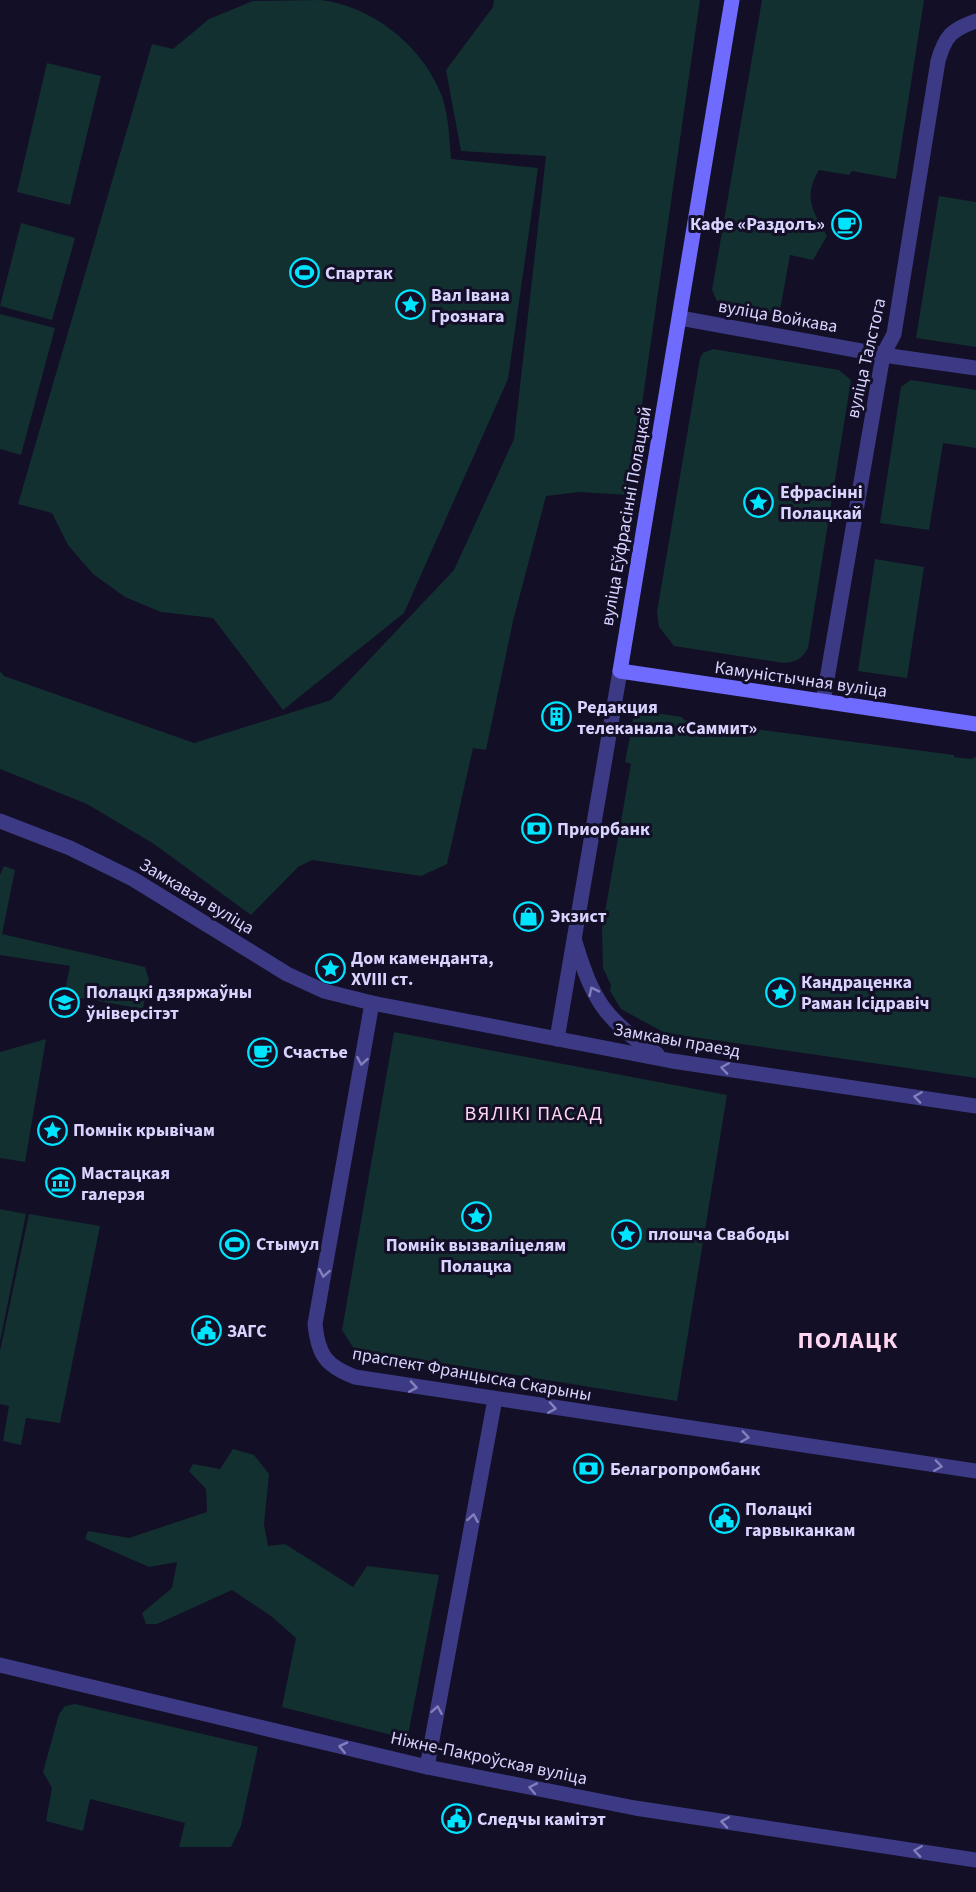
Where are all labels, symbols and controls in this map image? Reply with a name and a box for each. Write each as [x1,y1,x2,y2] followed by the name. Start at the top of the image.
[830,208,862,240] cafe icon: Кафе «Раздолъ»
[690,212,825,237] place label: Кафе «Раздолъ»
[288,257,320,289] sports icon: Спартак
[325,261,393,286] place label: Спартак
[431,283,510,329] place label: Вал Івана Грознага
[394,289,426,321] place icon: Вал Івана Грознага
[716,294,839,339] street label: вуліца Войкава
[840,295,892,421] street label: вуліца Талстога
[595,404,658,628] street label: вуліца Еўфрасінні Полацкай
[780,480,863,526] place label: Ефрасінні Полацкай
[743,486,775,518] place icon: Ефрасінні Полацкай
[713,655,889,704] street label: Камуністычная вуліца
[577,695,757,741] place label: Редакция телеканала «Саммит»
[540,701,572,733] building icon: Редакция телеканала «Саммит»
[520,813,552,845] bank icon: Приорбанк
[557,817,650,842] place label: Приорбанк
[135,852,259,941] street label: Замкавая вуліца
[513,900,545,932] shop icon: Экзист
[550,904,607,929] place label: Экзист
[351,946,494,992] place label: Дом каменданта, XVIII ст.
[314,952,346,984] place icon: Дом каменданта, XVIII ст.
[801,970,930,1016] place label: Кандраценка Раман Ісідравіч
[764,976,796,1008] place icon: Кандраценка Раман Ісідравіч
[86,980,252,1026] place label: Полацкі дзяржаўны ўніверсітэт
[49,986,81,1018] school or university icon: Полацкі дзяржаўны ўніверсітэт
[588,987,600,998] one-way arrow
[611,1017,743,1064] street label: Замкавы праезд
[246,1036,278,1068] cafe icon: Счастье
[283,1040,348,1065] place label: Счастье
[357,1056,369,1065] one-way arrow
[721,1063,730,1075] one-way arrow
[914,1092,923,1104] one-way arrow
[465,1100,603,1128] district label: ВЯЛІКІ ПАСАД
[36,1114,68,1146] place icon: Помнік крывічам
[73,1118,215,1143] place label: Помнік крывічам
[81,1161,170,1207] place label: Мастацкая галерэя
[44,1167,76,1199] museum icon: Мастацкая галерэя
[460,1200,492,1232] place icon: Помнік вызваліцелям Полацка
[611,1218,643,1250] place icon: плошча Свабоды
[648,1222,789,1247] place label: плошча Свабоды
[219,1228,251,1260] sports icon: Стымул
[256,1232,319,1257] place label: Стымул
[386,1233,566,1279] place label: Помнік вызваліцелям Полацка
[318,1268,331,1278] one-way arrow
[190,1315,222,1347] public building icon: ЗАГС
[227,1319,267,1344] place label: ЗАГС
[797,1323,899,1358] district label: ПОЛАЦК
[350,1341,594,1408] street label: праспект Францыска Скарыны
[409,1380,418,1392] one-way arrow
[548,1402,557,1414] one-way arrow
[740,1430,750,1443] one-way arrow
[573,1453,605,1485] bank icon: Белагропромбанк
[610,1457,760,1482] place label: Белагропромбанк
[934,1459,943,1471] one-way arrow
[745,1497,855,1543] place label: Полацкі гарвыканкам
[708,1503,740,1535] public building icon: Полацкі гарвыканкам
[466,1513,479,1523] one-way arrow
[431,1705,443,1714] one-way arrow
[388,1725,590,1792] street label: Ніжне-Пакроўская вуліца
[338,1741,348,1754] one-way arrow
[529,1782,539,1795] one-way arrow
[440,1803,472,1835] public building icon: Следчы камітэт
[477,1807,606,1832] place label: Следчы камітэт
[721,1816,730,1828] one-way arrow
[913,1846,923,1858] one-way arrow

